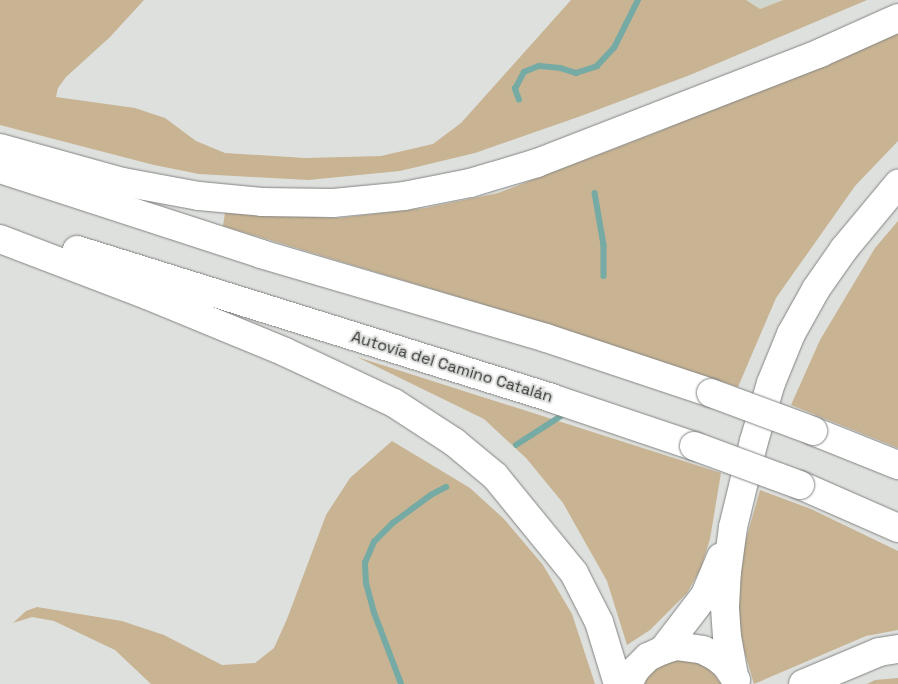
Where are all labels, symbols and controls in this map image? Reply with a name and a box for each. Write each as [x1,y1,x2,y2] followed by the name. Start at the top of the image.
[349,327,555,407] street label: Autovía del Camino Catalán

